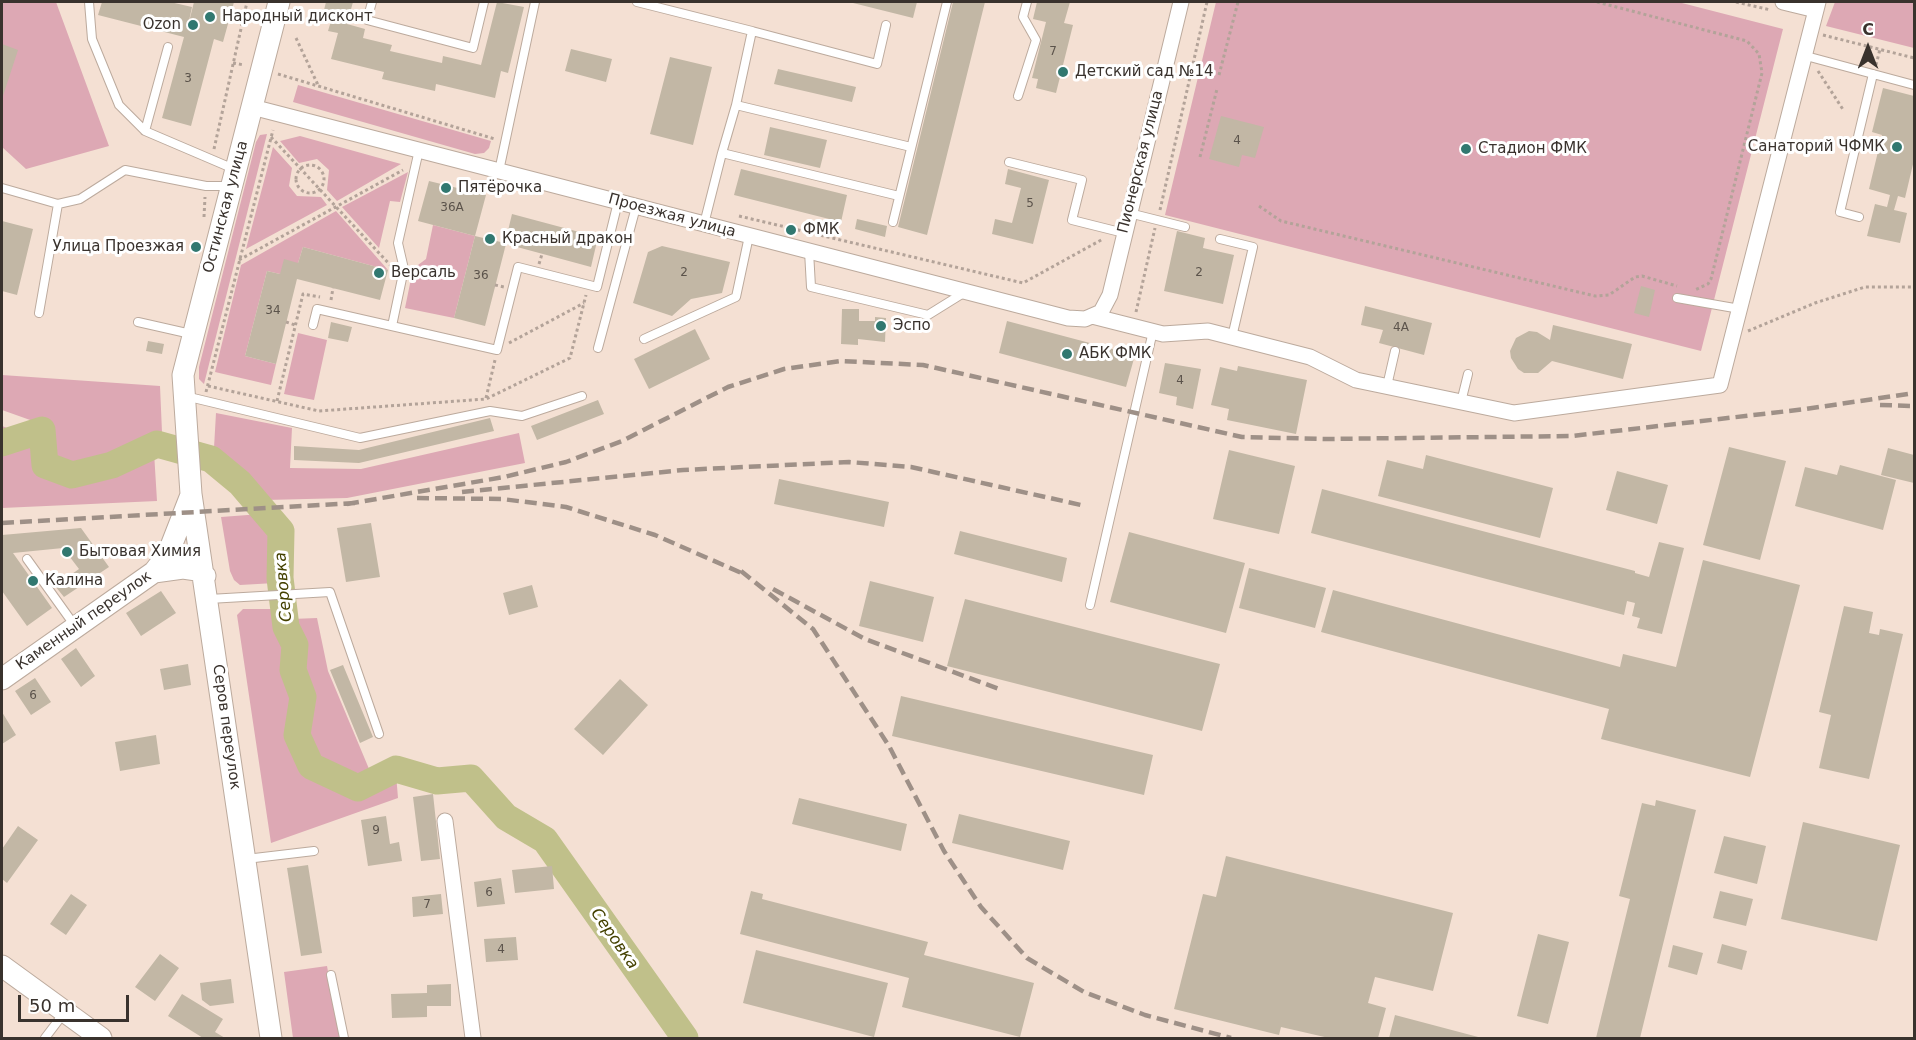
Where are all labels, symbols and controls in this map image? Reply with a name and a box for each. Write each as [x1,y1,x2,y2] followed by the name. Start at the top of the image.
[222,8,373,26] place label: Народный дисконт
[203,10,217,24] marker: Народный дисконт
[143,16,181,34] place label: Ozon
[186,18,200,32] marker: Ozon
[1838,18,1898,78] north arrow
[1862,20,1874,39] text: С
[1049,45,1057,59] house number: 7
[1075,63,1214,81] place label: Детский сад №14
[1056,65,1070,79] marker: Детский сад №14
[184,72,192,86] house number: 3
[1115,89,1167,235] street label: Пионерская улица
[1233,134,1241,148] house number: 4
[1748,138,1885,156] place label: Санаторий ЧФМК
[200,139,252,275] street label: Остинская улица
[1478,140,1587,158] place label: Стадион ФМК
[1890,140,1904,154] marker: Санаторий ЧФМК
[1459,142,1473,156] marker: Стадион ФМК
[458,179,542,197] place label: Пятёрочка
[439,181,453,195] marker: Пятёрочка
[606,190,738,242] street label: Проезжая улица
[1026,197,1034,211] house number: 5
[440,201,464,215] house number: 36А
[803,221,840,239] place label: ФМК
[784,223,798,237] marker: ФМК
[502,230,633,248] place label: Красный дракон
[483,232,497,246] marker: Красный дракон
[52,238,184,256] place label: Улица Проезжая
[189,240,203,254] marker: Улица Проезжая
[391,264,456,282] place label: Версаль
[372,266,386,280] marker: Версаль
[680,266,688,280] house number: 2
[1195,266,1203,280] house number: 2
[473,269,489,283] house number: 36
[265,304,281,318] house number: 34
[893,317,931,335] place label: Эспо
[874,319,888,333] marker: Эспо
[1393,321,1409,335] house number: 4А
[1079,345,1151,363] place label: АБК ФМК
[1060,347,1074,361] marker: АБК ФМК
[1176,374,1184,388] house number: 4
[79,543,201,561] place label: Бытовая Химия
[60,545,74,559] marker: Бытовая Химия
[271,551,297,623] water label: Серовка
[13,567,155,675] street label: Каменный переулок
[45,572,103,590] place label: Калина
[26,574,40,588] marker: Калина
[208,663,244,791] street label: Серов переулок
[29,689,37,703] house number: 6
[372,824,380,838] house number: 9
[485,886,493,900] house number: 6
[423,898,431,912] house number: 7
[586,905,642,973] water label: Серовка
[497,943,505,957] house number: 4
[21,983,132,1021] scale bar
[29,995,75,1016] text: 50 m

